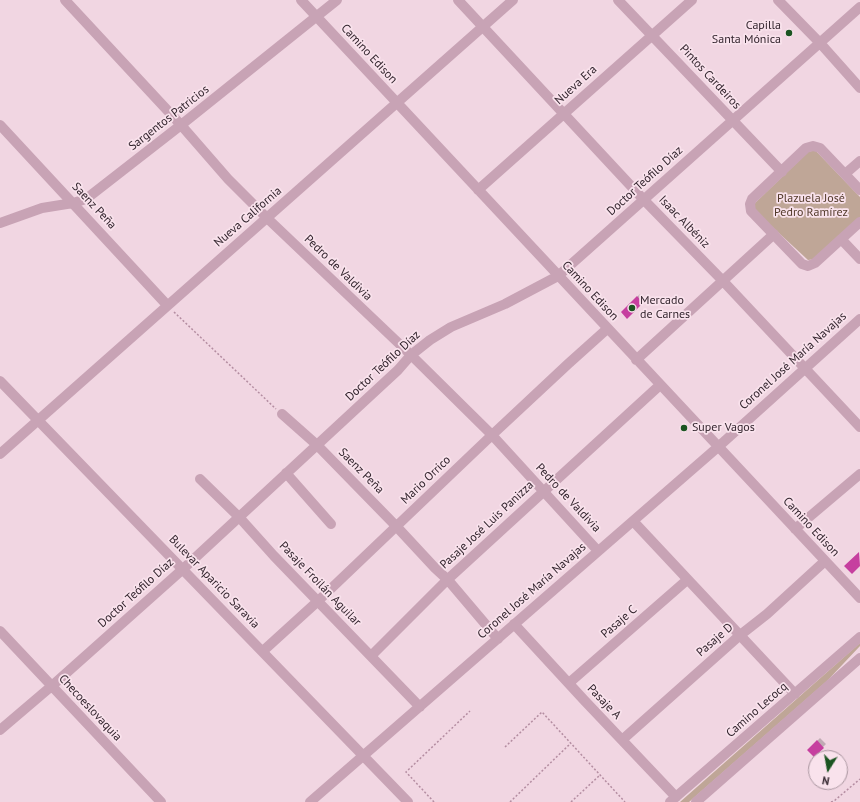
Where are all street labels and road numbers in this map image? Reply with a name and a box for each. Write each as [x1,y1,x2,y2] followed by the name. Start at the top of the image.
[338,21,400,87] street label: Camino Edison
[676,42,744,112] street label: Pintos Cardeiros
[552,62,600,108] street label: Nueva Era
[126,82,212,154] street label: Sargentos Patricios
[604,143,686,219] street label: Doctor Teófilo Díaz
[69,180,119,232] street label: Saenz Peña
[211,184,285,250] street label: Nueva California
[655,193,713,251] street label: Isaac Albéniz
[301,232,375,304] street label: Pedro de Valdivia
[559,258,621,324] street label: Camino Edison
[737,309,849,413] street label: Coronel José María Navajas
[343,328,423,404] street label: Doctor Teófilo Díaz
[335,445,387,497] street label: Saenz Peña
[398,453,454,507] street label: Mario Orrico
[533,461,603,535] street label: Pedro de Valdivia
[437,478,537,572] street label: Pasaje José Luis Panizza
[780,494,842,560] street label: Camino Edison
[166,532,262,632] street label: Bulevar Aparicio Saravia
[276,539,364,629] street label: Pasaje Froilán Aguilar
[475,540,589,642] street label: Coronel José María Navajas
[95,555,177,631] street label: Doctor Teófilo Díaz
[598,603,640,641] street label: Pasaje C
[694,620,736,660] street label: Pasaje D
[56,672,124,744] street label: Checoeslovaquia
[723,680,791,740] street label: Camino Lecocq
[584,682,624,722] street label: Pasaje A

